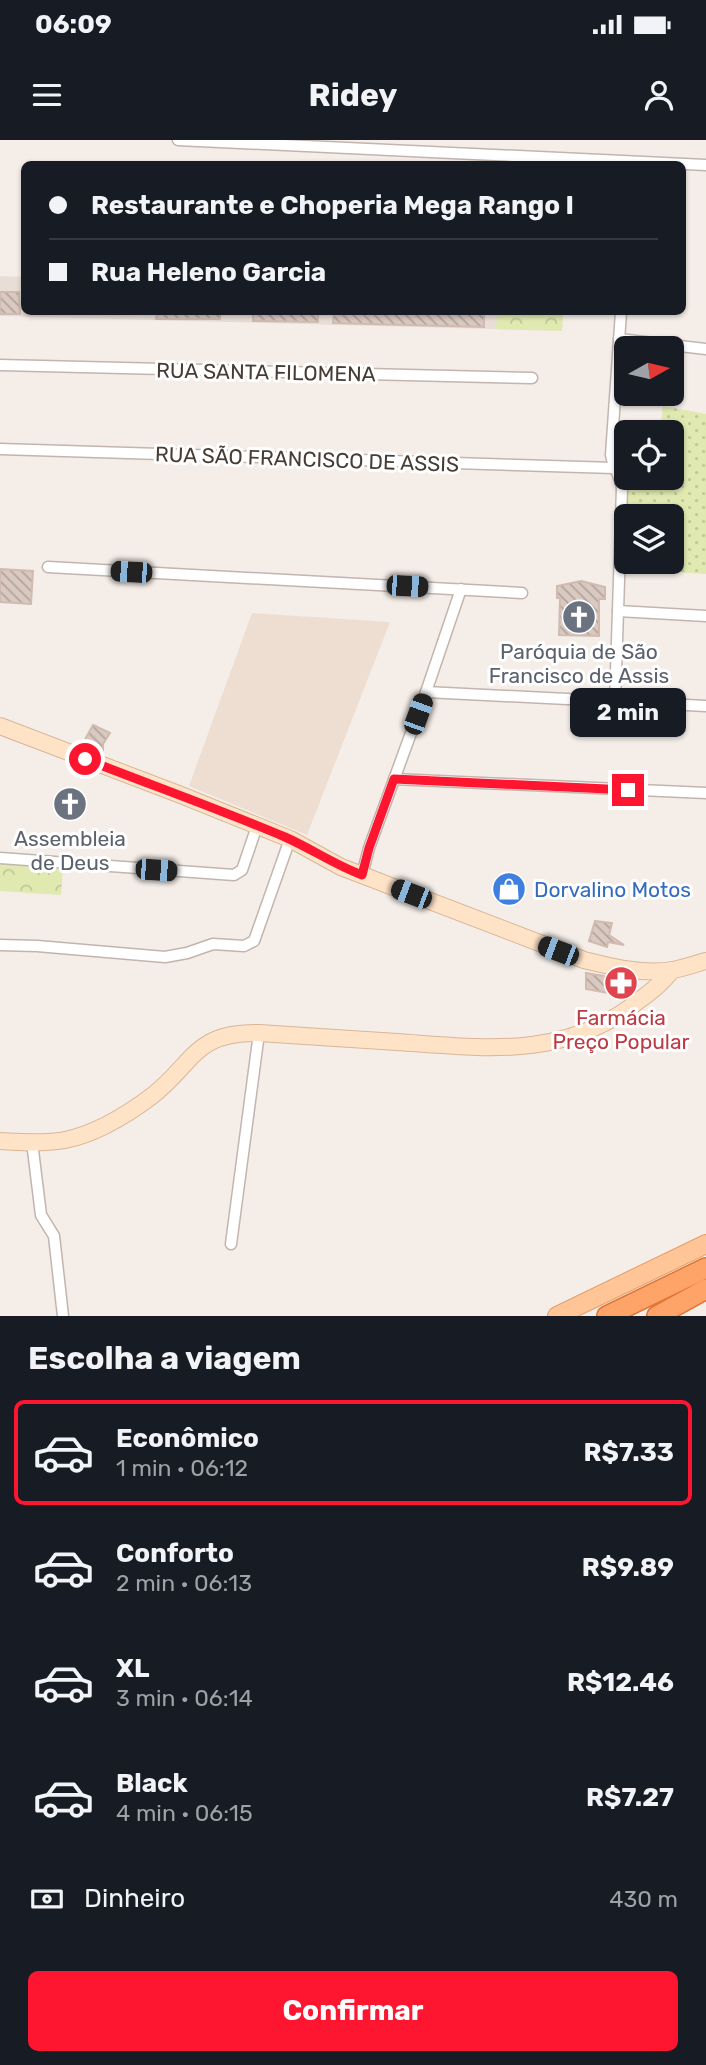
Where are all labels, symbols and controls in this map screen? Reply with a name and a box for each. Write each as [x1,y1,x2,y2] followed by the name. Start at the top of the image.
[35,9,112,40] text: 06:09
[28,76,66,114] icon: menu
[309,76,397,114] text: Ridey
[640,76,678,114] icon: person
[91,190,574,221] text: Restaurante e Choperia Mega Rango I
[91,257,326,288] text: Rua Heleno Garcia
[614,336,684,406] north arrow
[614,336,684,574] map controls
[156,358,376,386] street label: RUA SANTA FILOMENA
[614,420,684,490] button: locate
[155,441,459,477] street label: RUA SÃO FRANCISCO DE ASSIS
[614,504,684,574] button: layers
[110,560,153,584] car
[386,574,429,598] car
[560,598,598,636] church icon: Paróquia de São Francisco de Assis
[489,639,669,688] place label: Paróquia de São Francisco de Assis
[570,688,686,738] callout: 2 min
[401,691,436,737] car
[597,698,659,726] text: 2 min
[69,743,101,775] route start
[612,774,644,806] route end
[51,785,89,823] church icon: Assembleia de Deus
[14,826,126,875] place label: Assembleia de Deus
[135,858,178,882] car
[490,870,528,908] shop icon: Dorvalino Motos
[388,877,435,911] car
[534,877,691,902] place label: Dorvalino Motos
[535,934,582,968] car
[602,964,640,1002] pharmacy icon: Farmácia Preço Popular
[552,1005,690,1054] place label: Farmácia Preço Popular
[28,1339,301,1377] text: Escolha a viagem
[32,1421,95,1484] icon: car
[116,1423,259,1454] text: Econômico
[584,1437,674,1468] text: R$7.33
[116,1454,248,1482] text: 1 min · 06:12
[32,1536,95,1599] icon: car
[116,1538,234,1569] text: Conforto
[582,1552,674,1583] text: R$9.89
[116,1569,252,1597] text: 2 min · 06:13
[32,1651,95,1714] icon: car
[116,1653,149,1684] text: XL
[567,1667,674,1698] text: R$12.46
[116,1684,253,1712] text: 3 min · 06:14
[32,1766,95,1829] icon: car
[116,1768,188,1799] text: Black
[586,1782,674,1813] text: R$7.27
[116,1799,253,1827] text: 4 min · 06:15
[28,1880,66,1918] icon: cash
[84,1883,185,1914] text: Dinheiro
[609,1885,678,1913] text: 430 m
[28,1971,678,2051] button: Confirmar

